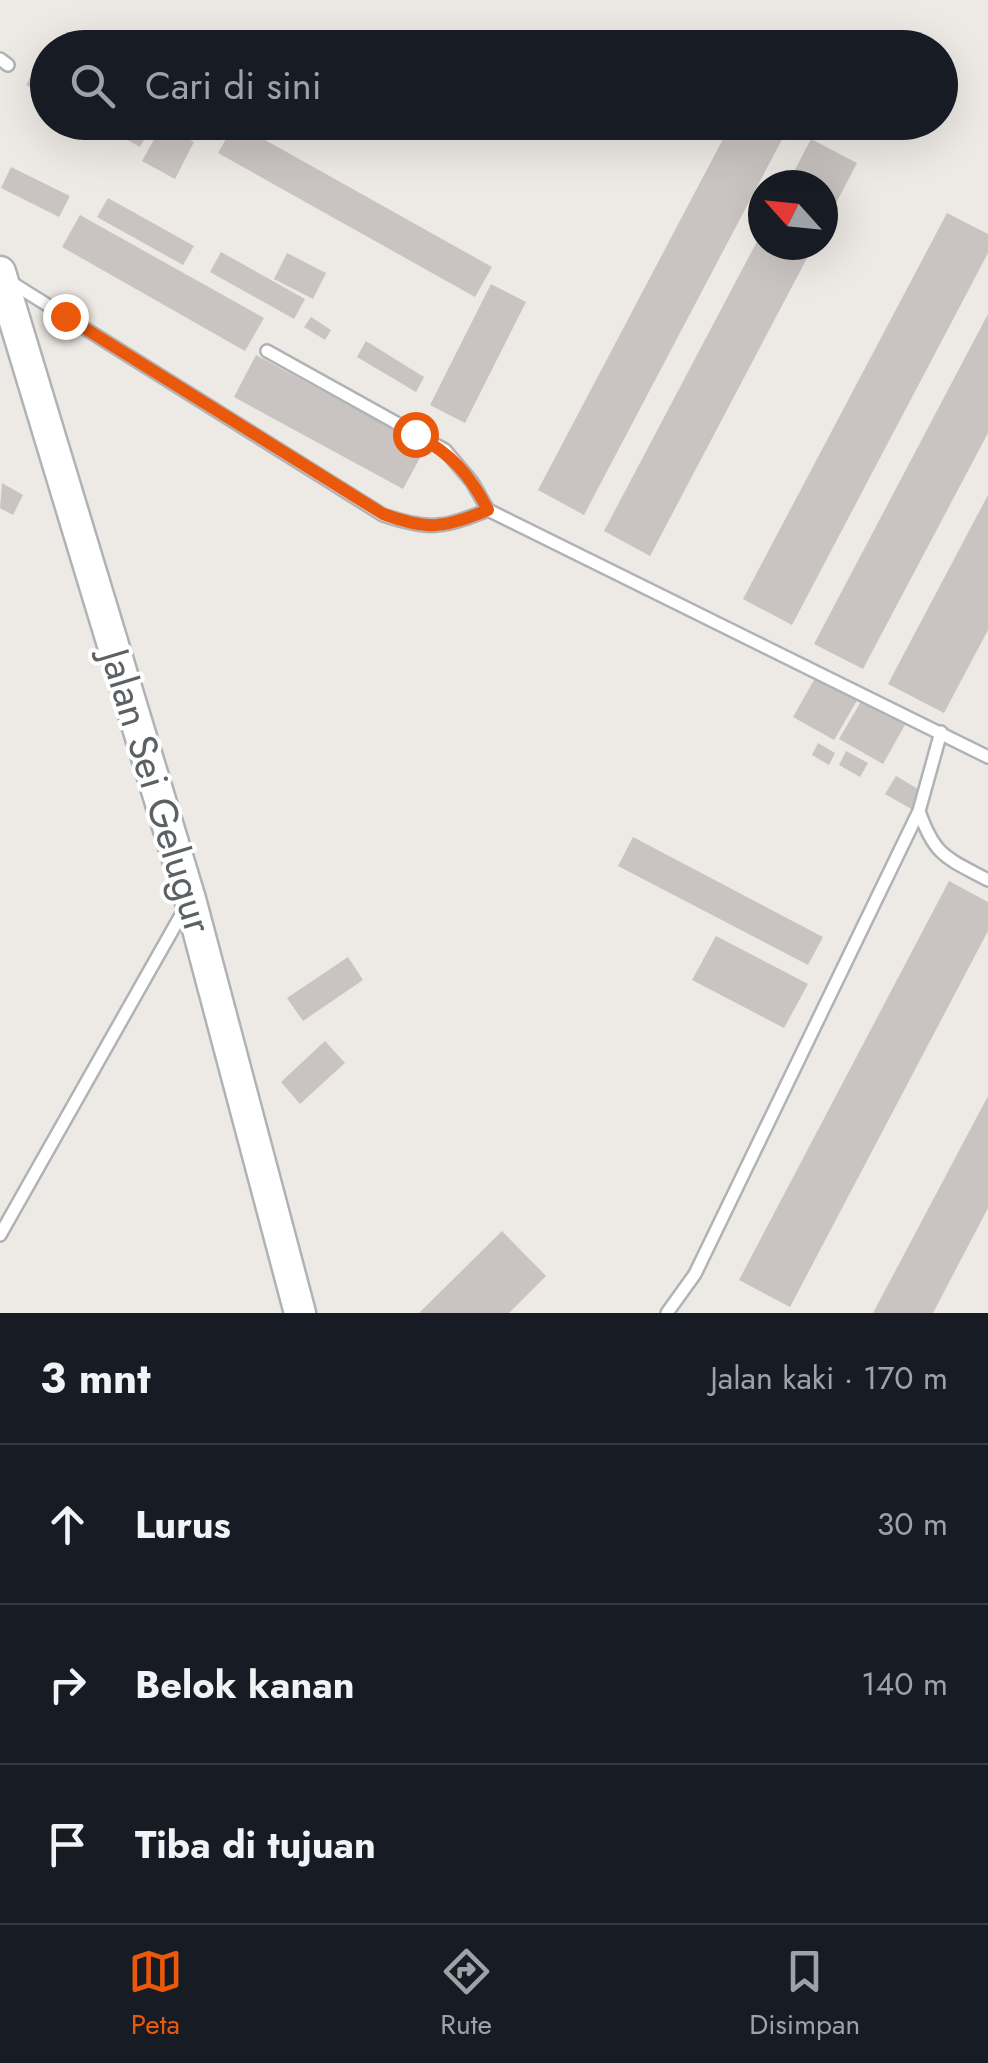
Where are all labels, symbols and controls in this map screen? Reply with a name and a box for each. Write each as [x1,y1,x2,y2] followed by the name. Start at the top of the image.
[30,30,958,140] search box
[65,58,120,113] icon: search
[145,58,322,113] text: Cari di sini
[748,170,838,260] north arrow
[43,294,89,340] route end
[393,412,439,458] route start
[85,637,228,941] street label: Jalan Sei Gelugur
[40,1348,151,1409] text: 3 mnt
[710,1355,948,1401] text: Jalan kaki · 170 m
[40,1497,95,1552] icon: ahead
[135,1497,231,1552] text: Lurus
[877,1501,948,1547] text: 30 m
[40,1657,95,1712] icon: right
[135,1657,355,1712] text: Belok kanan
[861,1661,948,1707] text: 140 m
[40,1817,95,1872] icon: arrive
[135,1817,376,1872] text: Tiba di tujuan
[128,1944,183,2045] tab: Peta
[439,1944,494,2045] tab: Rute
[749,1944,860,2045] tab: Disimpan

